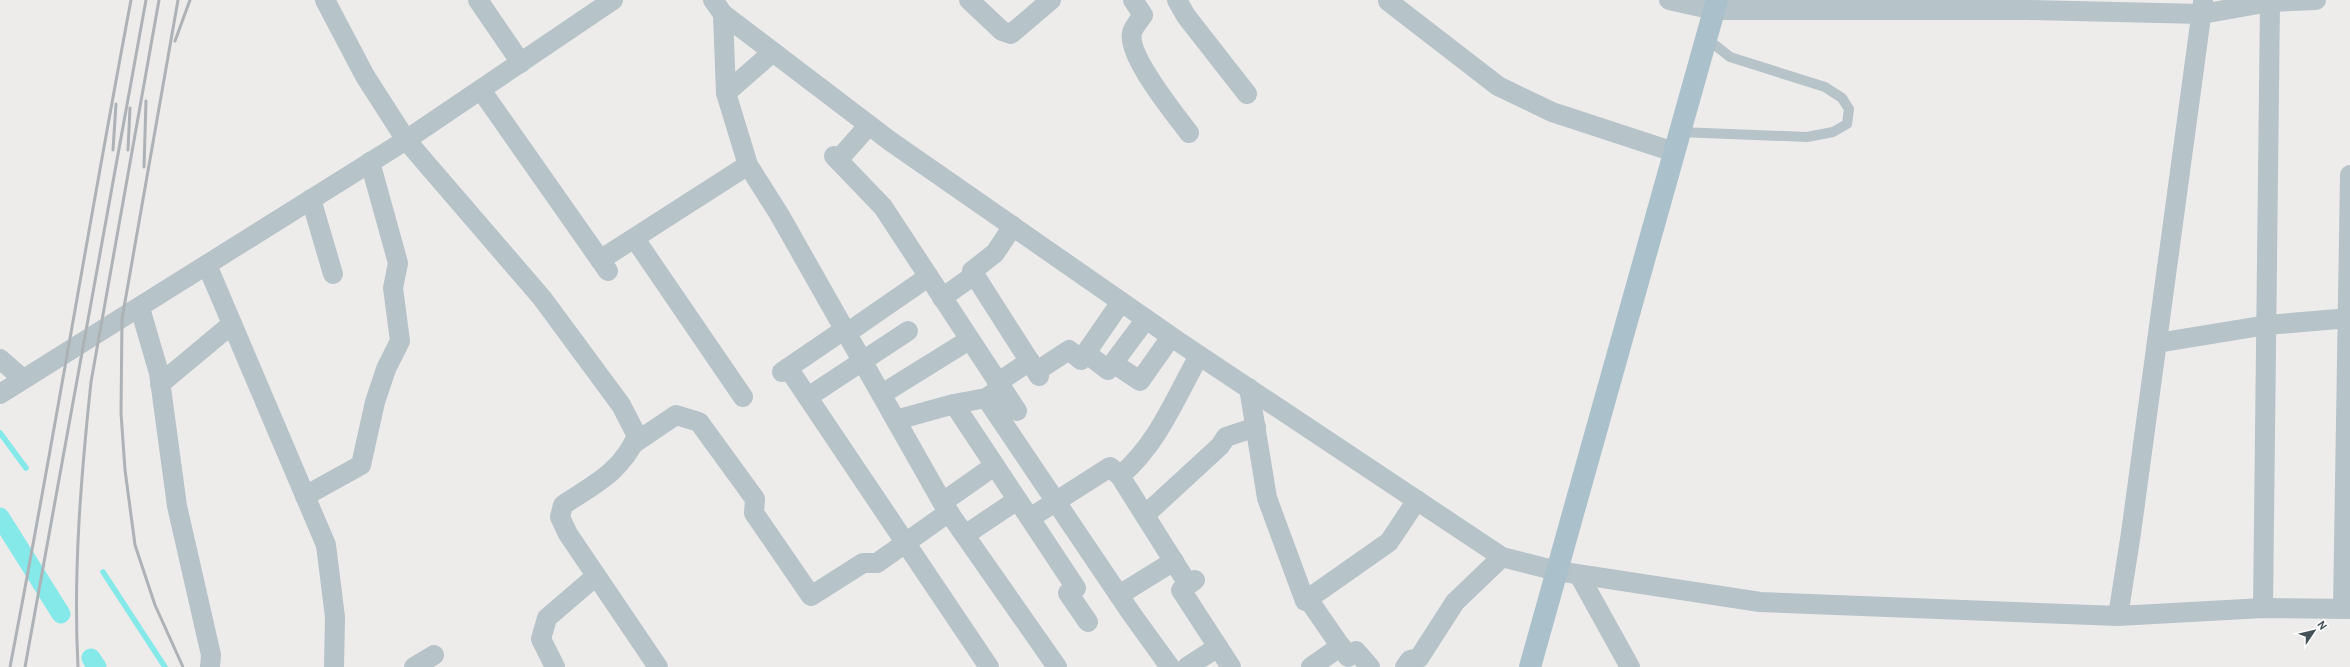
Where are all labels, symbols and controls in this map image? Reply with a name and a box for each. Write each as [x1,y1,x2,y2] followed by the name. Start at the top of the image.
[2294,611,2334,651] north arrow
[2313,619,2329,633] text: N

